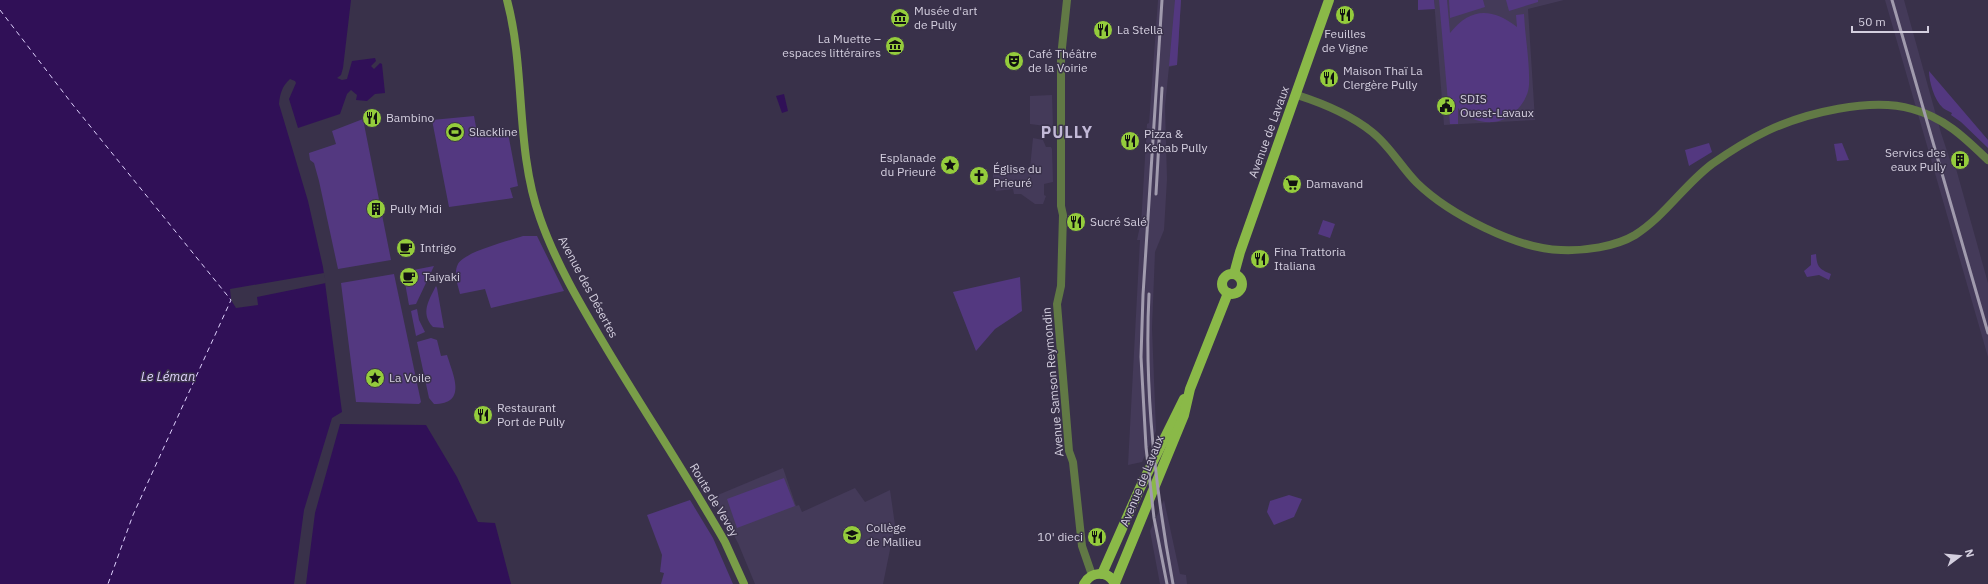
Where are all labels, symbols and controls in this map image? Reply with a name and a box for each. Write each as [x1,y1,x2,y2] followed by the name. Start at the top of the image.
[914,3,977,32] place label: Musée d'art de Pully
[1334,4,1356,26] restaurant icon: Feuilles de Vigne
[889,7,911,29] museum icon: Musée d'art de Pully
[1852,8,1928,34] scale bar
[1858,14,1886,29] text: 50 m
[1092,19,1114,41] restaurant icon: La Stella
[1117,22,1163,37] place label: La Stella
[1322,26,1369,55] place label: Feuilles de Vigne
[782,31,881,60] place label: La Muette – espaces littéraires
[884,35,906,57] museum icon: La Muette – espaces littéraires
[1028,46,1097,75] place label: Café Théâtre de la Voirie
[1003,50,1025,72] theatre icon: Café Théâtre de la Voirie
[1343,63,1423,92] place label: Maison Thaï La Clergère Pully
[1318,67,1340,89] restaurant icon: Maison Thaï La Clergère Pully
[1245,84,1292,180] street label: Avenue de Lavaux
[1460,91,1534,120] place label: SDIS Ouest-Lavaux
[1435,95,1457,117] public building icon: SDIS Ouest-Lavaux
[361,107,383,129] restaurant icon: Bambino
[386,110,434,125] place label: Bambino
[444,121,466,143] sports icon: Slackline
[1041,122,1093,142] district label: PULLY
[469,124,518,139] place label: Slackline
[1144,126,1207,155] place label: Pizza & Kebab Pully
[1119,130,1141,152] restaurant icon: Pizza & Kebab Pully
[1885,145,1946,174] place label: Servics des eaux Pully
[1949,149,1971,171] building icon: Servics des eaux Pully
[880,150,936,179] place label: Esplanade du Prieuré
[939,154,961,176] place icon: Esplanade du Prieuré
[993,161,1042,190] place label: Église du Prieuré
[968,165,990,187] church icon: Église du Prieuré
[1281,173,1303,195] supermarket icon: Damavand
[1306,176,1363,191] place label: Damavand
[365,198,387,220] building icon: Pully Midi
[390,201,442,216] place label: Pully Midi
[1065,211,1087,233] restaurant icon: Sucré Salé
[1090,214,1147,229] place label: Sucré Salé
[555,233,622,340] street label: Avenue des Désertes
[395,237,417,259] cafe icon: Intrigo
[420,240,456,255] place label: Intrigo
[1274,244,1346,273] place label: Fina Trattoria Italiana
[1249,248,1271,270] restaurant icon: Fina Trattoria Italiana
[398,266,420,288] cafe icon: Taiyaki
[423,269,460,284] place label: Taiyaki
[1039,307,1067,457] street label: Avenue Samson Reymondin
[364,367,386,389] place icon: La Voile
[141,368,195,385] water label: Le Léman
[389,370,431,385] place label: La Voile
[497,400,565,429] place label: Restaurant Port de Pully
[472,404,494,426] restaurant icon: Restaurant Port de Pully
[1116,433,1167,528] street label: Avenue de Lavaux
[687,460,742,539] street label: Route de Vevey
[866,520,921,549] place label: Collège de Mallieu
[841,524,863,546] school or university icon: Collège de Mallieu
[1086,526,1108,548] restaurant icon: 10' dieci
[1037,529,1083,544] place label: 10' dieci
[1940,536,1980,576] north arrow
[1962,547,1977,559] text: N

